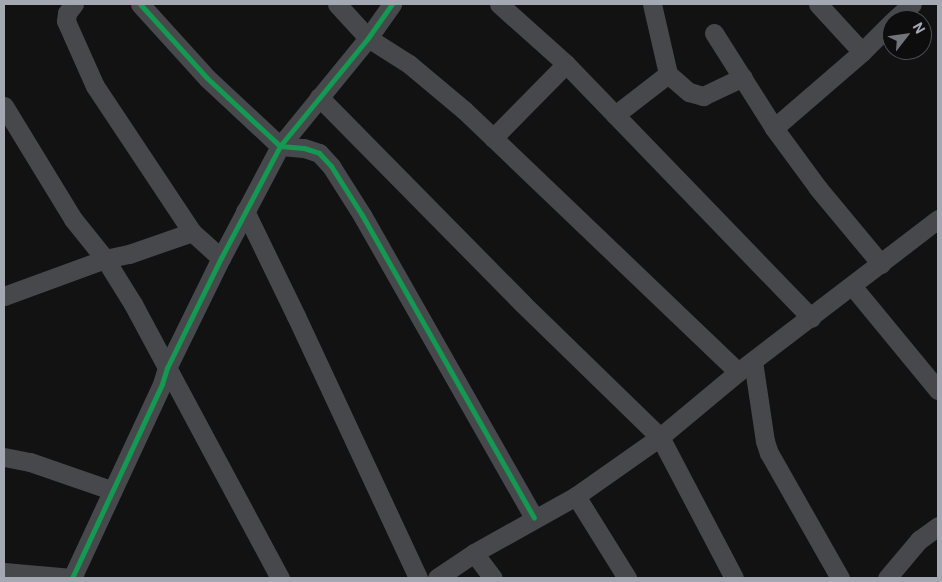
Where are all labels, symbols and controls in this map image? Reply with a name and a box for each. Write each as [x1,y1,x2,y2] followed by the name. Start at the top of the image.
[882,10,932,60] north arrow
[910,20,929,36] text: N

